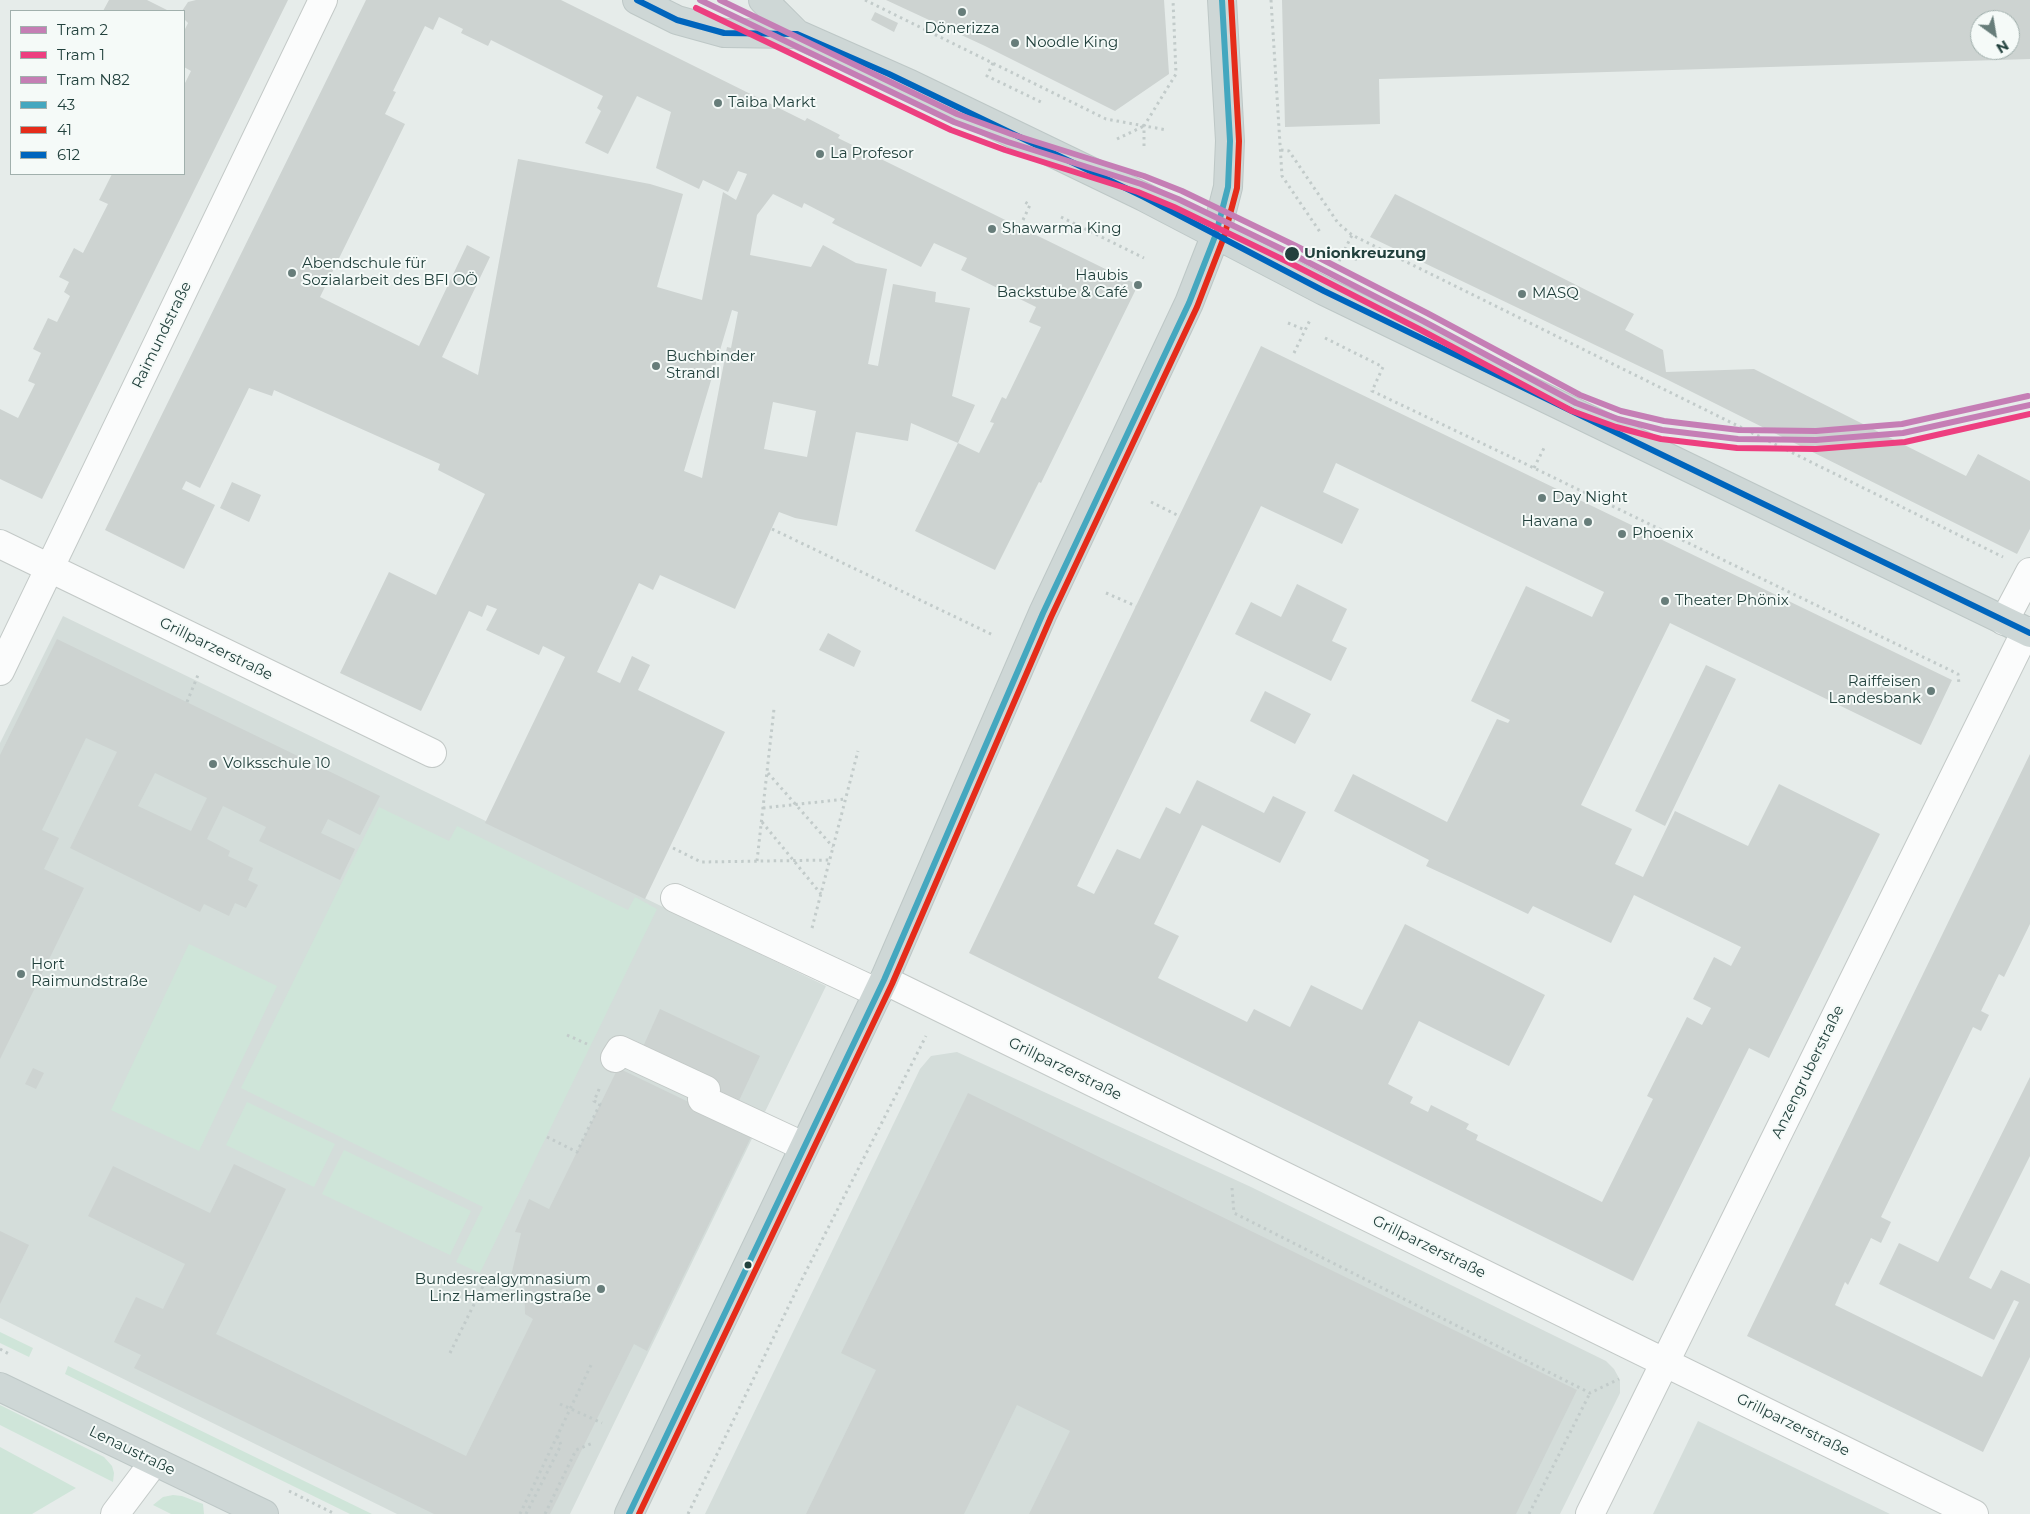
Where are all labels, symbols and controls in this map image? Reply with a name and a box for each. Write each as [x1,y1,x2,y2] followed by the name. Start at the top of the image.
[956,6,968,18] marker: Dönerizza
[10,10,185,175] legend
[1970,10,2020,60] north arrow
[57,20,108,39] text: Tram 2
[924,20,1000,38] place label: Dönerizza
[1025,34,1118,52] place label: Noodle King
[1993,36,2012,58] text: N
[1009,37,1021,49] marker: Noodle King
[57,45,105,64] text: Tram 1
[57,70,130,89] text: Tram N82
[728,94,816,112] place label: Taiba Markt
[57,95,75,114] text: 43
[712,97,724,109] marker: Taiba Markt
[57,120,72,139] text: 41
[57,145,80,164] text: 612
[830,145,914,163] place label: La Profesor
[814,148,826,160] marker: La Profesor
[1002,220,1122,238] place label: Shawarma King
[986,223,998,235] marker: Shawarma King
[1283,245,1301,263] marker: Unionkreuzung
[1304,245,1426,263] place label: Unionkreuzung
[302,255,478,290] place label: Abendschule für Sozialarbeit des BFI OÖ
[286,267,298,279] marker: Abendschule für Sozialarbeit des BFI OÖ
[997,267,1128,302] place label: Haubis Backstube & Café
[128,279,196,391] street label: Raimundstraße
[1132,279,1144,291] marker: Haubis Backstube & Café
[1532,285,1579,303] place label: MASQ
[1516,288,1528,300] marker: MASQ
[666,348,755,383] place label: Buchbinder Strandl
[650,360,662,372] marker: Buchbinder Strandl
[1552,489,1628,507] place label: Day Night
[1536,492,1548,504] marker: Day Night
[1521,513,1578,531] place label: Havana
[1582,516,1594,528] marker: Havana
[1632,525,1694,543] place label: Phoenix
[1616,528,1628,540] marker: Phoenix
[1675,592,1789,610] place label: Theater Phönix
[1659,595,1671,607] marker: Theater Phönix
[156,614,276,684] street label: Grillparzerstraße
[1829,673,1921,708] place label: Raiffeisen Landesbank
[1925,685,1937,697] marker: Raiffeisen Landesbank
[223,755,330,773] place label: Volksschule 10
[207,758,219,770] marker: Volksschule 10
[31,956,148,991] place label: Hort Raimundstraße
[15,968,27,980] marker: Hort Raimundstraße
[1768,1002,1848,1142] street label: Anzengruberstraße
[1005,1034,1125,1104] street label: Grillparzerstraße
[1369,1212,1489,1282] street label: Grillparzerstraße
[743,1260,753,1270] unlabelled marker
[415,1271,591,1306] place label: Bundesrealgymnasium Linz Hamerlingstraße
[595,1283,607,1295] marker: Bundesrealgymnasium Linz Hamerlingstraße
[1733,1390,1853,1460] street label: Grillparzerstraße
[86,1422,178,1480] street label: Lenaustraße

